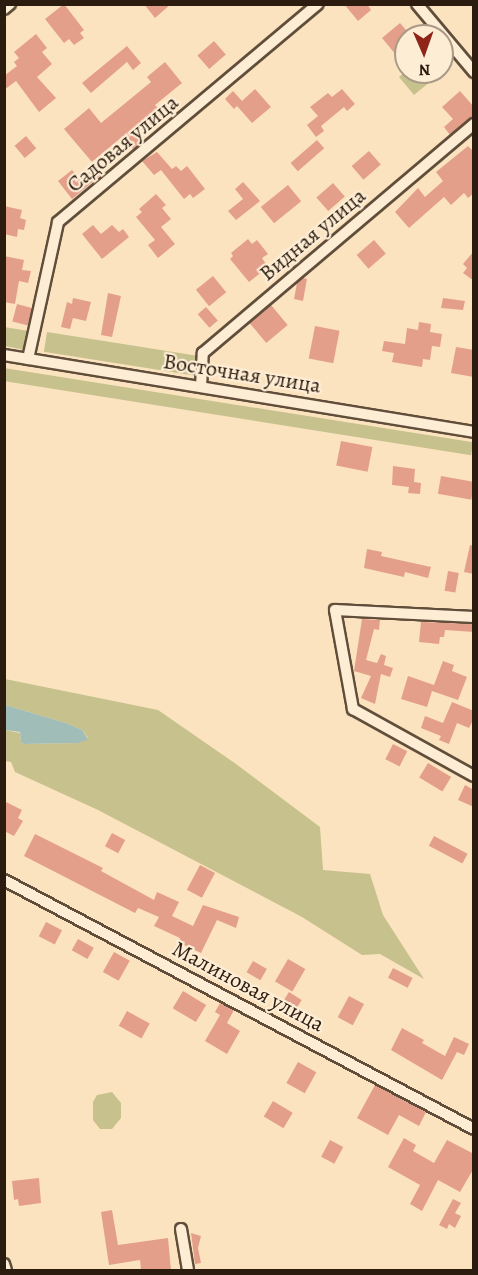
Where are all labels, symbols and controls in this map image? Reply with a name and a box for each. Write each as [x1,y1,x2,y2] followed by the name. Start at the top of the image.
[394,24,454,84] north arrow
[418,59,431,81] text: N
[62,90,184,198] street label: Садовая улица
[254,183,372,287] street label: Видная улица
[161,349,323,399] street label: Восточная улица
[168,936,328,1038] street label: Малиновая улица

